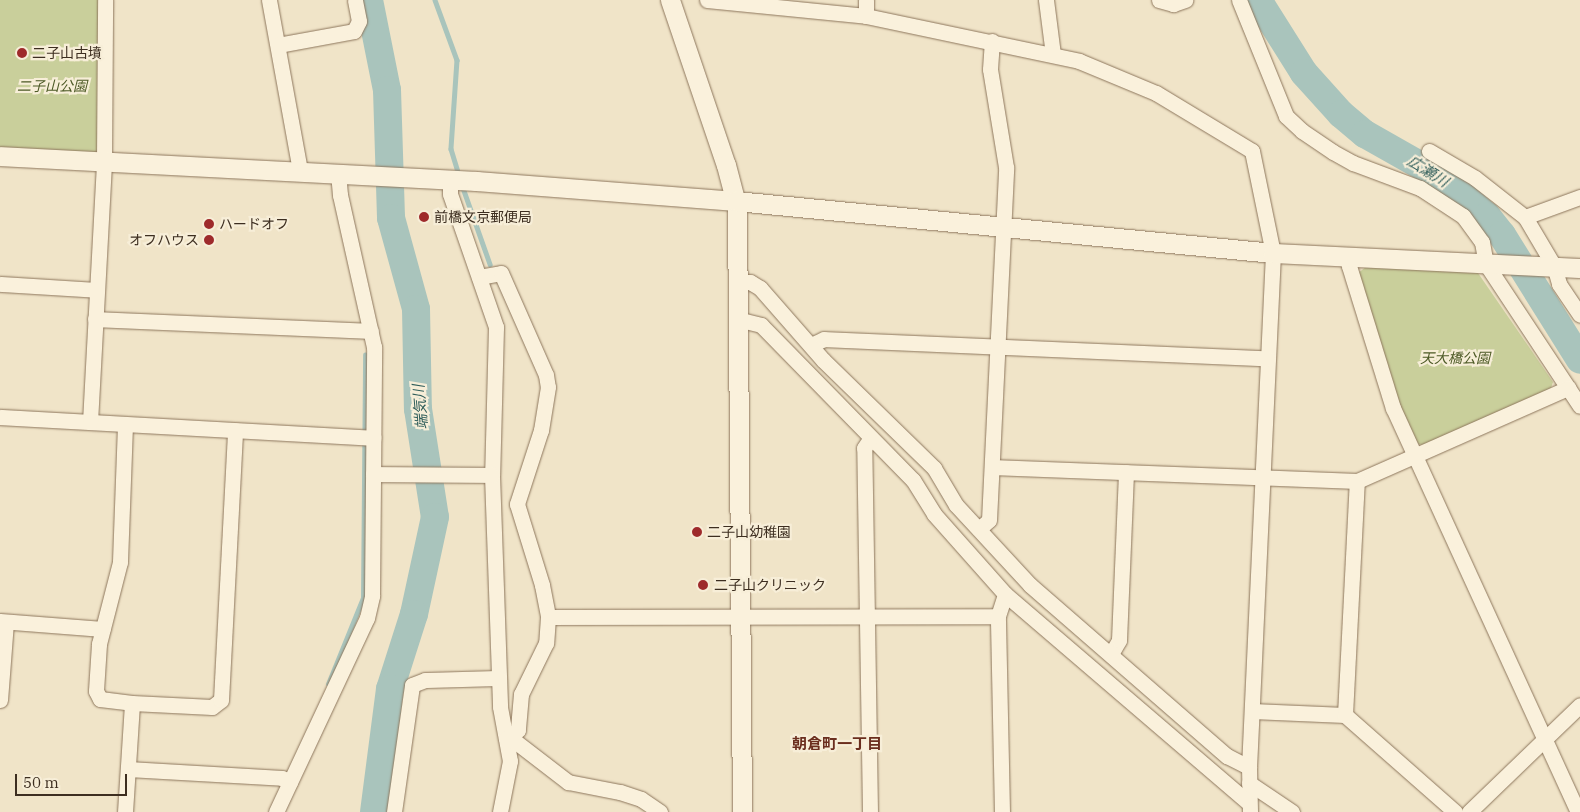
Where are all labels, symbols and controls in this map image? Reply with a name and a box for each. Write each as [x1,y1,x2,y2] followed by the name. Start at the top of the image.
[32,45,102,61] place label: 二子山古墳
[16,47,28,59] marker: 二子山古墳
[17,78,87,94] park label: 二子山公園
[1404,151,1452,191] water label: 広瀬川
[434,209,532,225] place label: 前橋文京郵便局
[418,211,430,223] marker: 前橋文京郵便局
[219,216,289,232] place label: ハードオフ
[203,218,215,230] marker: ハードオフ
[129,232,199,248] place label: オフハウス
[203,234,215,246] marker: オフハウス
[1420,350,1490,366] park label: 天大橋公園
[409,384,431,430] water label: 端気川
[707,524,791,540] place label: 二子山幼稚園
[691,526,703,538] marker: 二子山幼稚園
[714,577,826,593] place label: 二子山クリニック
[696,578,710,592] marker: 二子山クリニック
[792,735,882,753] district label: 朝倉町一丁目
[18,764,130,796] scale bar
[23,773,59,792] text: 50 m

